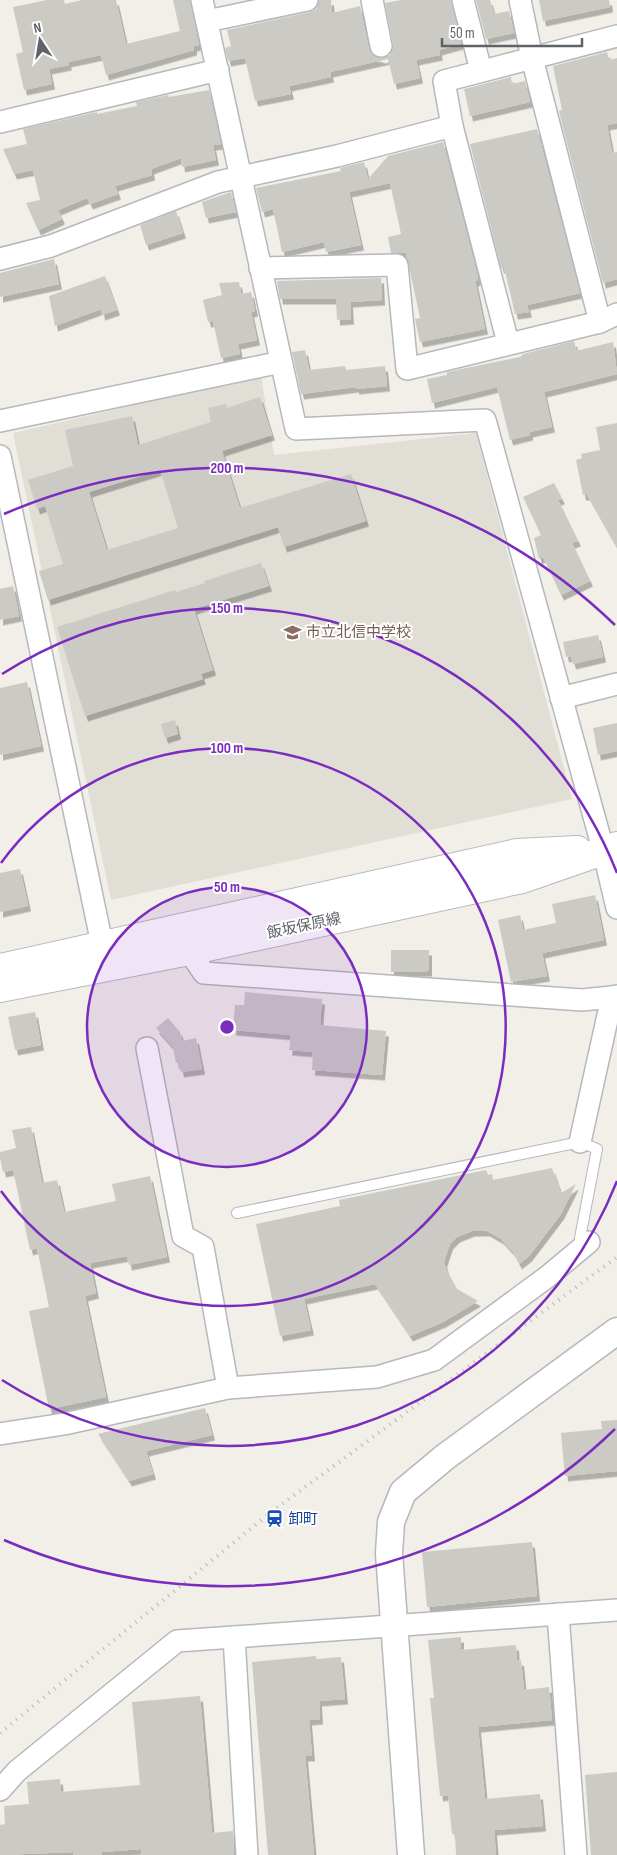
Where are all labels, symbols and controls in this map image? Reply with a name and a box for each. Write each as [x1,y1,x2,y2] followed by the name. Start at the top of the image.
[15,15,65,65] north arrow
[442,15,582,47] scale bar
[32,19,43,37] text: N
[450,24,475,43] text: 50 m
[210,459,244,478] text: 200 m
[211,599,243,618] text: 150 m
[282,622,302,642] school or university icon: 市立北信中学校
[306,623,411,642] place label: 市立北信中学校
[211,739,243,758] text: 100 m
[214,878,240,897] text: 50 m
[265,909,343,943] street label: 飯坂保原線
[218,1018,236,1036] centre of rings
[264,1509,284,1529] station icon: 卸町
[288,1510,318,1529] place label: 卸町

